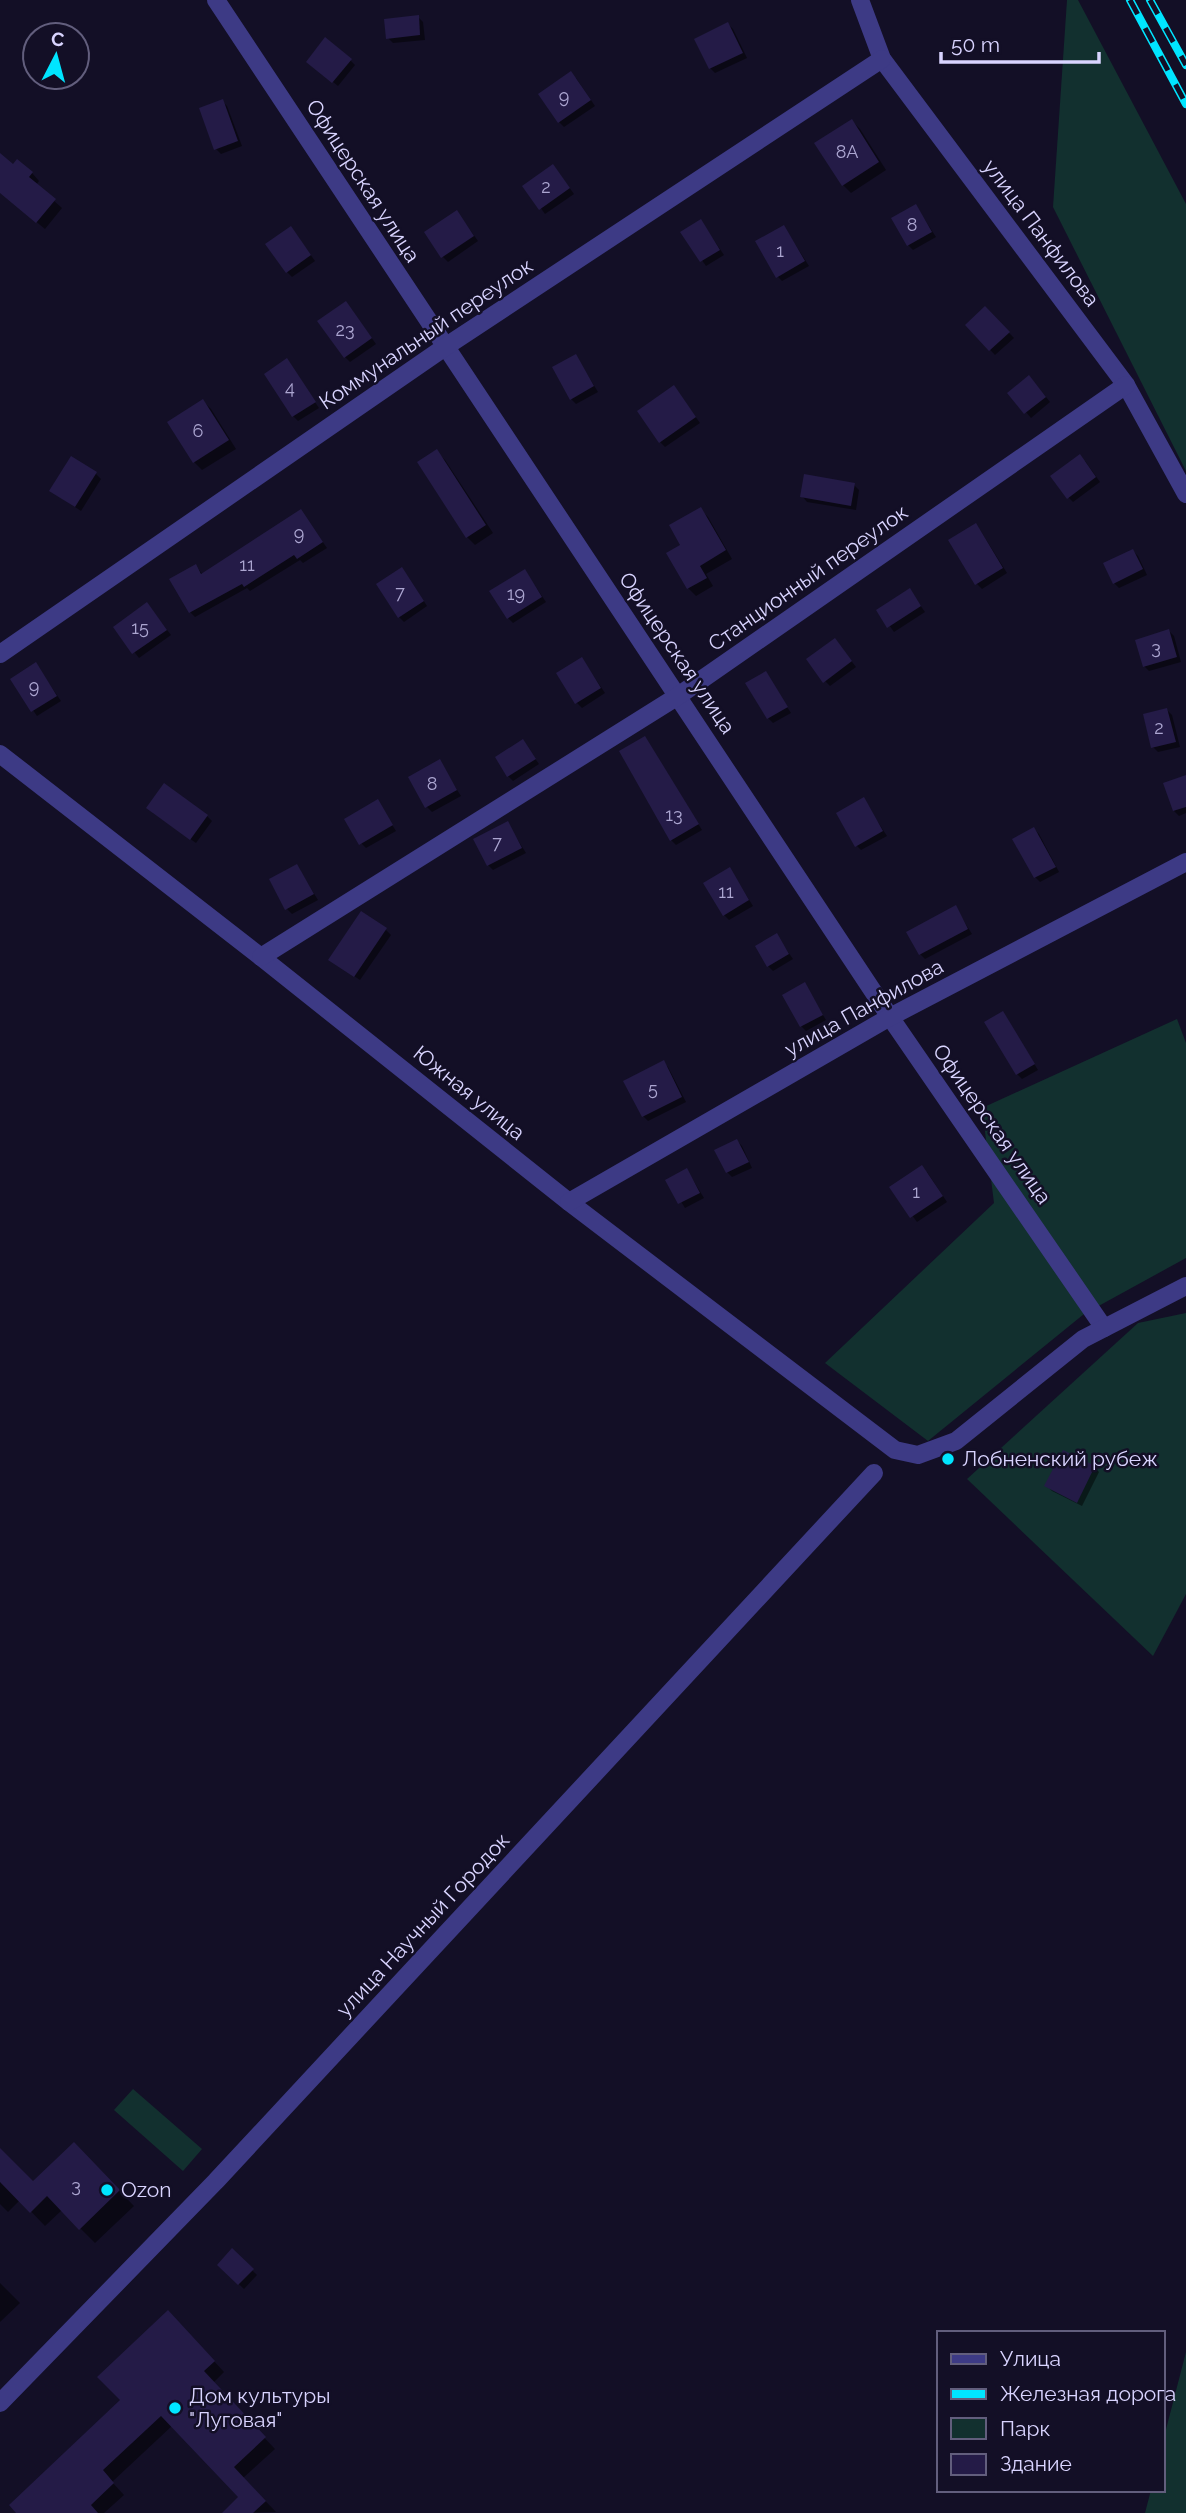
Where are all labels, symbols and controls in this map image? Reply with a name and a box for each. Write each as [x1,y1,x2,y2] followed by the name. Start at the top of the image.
[21,21,91,91] north arrow
[941,21,1098,65] scale bar
[50,27,65,51] text: С
[951,32,1000,57] text: 50 m
[559,86,569,107] house number: 9
[301,95,425,267] street label: Офицерская улица
[836,141,858,162] house number: 8А
[978,154,1105,311] street label: улица Панфилова
[541,176,551,197] house number: 2
[907,214,917,235] house number: 8
[776,240,784,261] house number: 1
[314,253,537,414] street label: Коммунальный переулок
[336,319,355,340] house number: 23
[285,377,295,398] house number: 4
[193,420,204,441] house number: 6
[703,499,912,656] street label: Станционный переулок
[294,523,304,544] house number: 9
[239,554,255,575] house number: 11
[614,567,741,738] street label: Офицерская улица
[395,582,405,603] house number: 7
[507,583,525,604] house number: 19
[131,617,149,638] house number: 15
[1151,637,1161,658] house number: 3
[29,676,39,697] house number: 9
[1154,717,1164,738] house number: 2
[427,773,437,794] house number: 8
[665,804,683,825] house number: 13
[492,832,502,853] house number: 7
[718,881,734,902] house number: 11
[780,954,948,1062] street label: улица Панфилова
[928,1039,1057,1208] street label: Офицерская улица
[409,1040,530,1145] street label: Южная улица
[648,1078,658,1099] house number: 5
[912,1181,920,1202] house number: 1
[962,1446,1158,1471] place label: Лобненский рубеж
[940,1451,956,1467] marker: Лобненский рубеж
[331,1828,514,2022] street label: улица Научный Городок
[71,2175,81,2196] house number: 3
[121,2177,172,2202] place label: Ozon
[99,2182,115,2198] marker: Ozon
[937,2331,1165,2492] legend
[1000,2346,1061,2371] text: Улица
[1000,2381,1176,2406] text: Железная дорога
[189,2383,330,2432] place label: Дом культуры "Луговая"
[167,2400,183,2416] marker: Дом культуры "Луговая"
[1000,2416,1050,2441] text: Парк
[1000,2451,1072,2476] text: Здание

